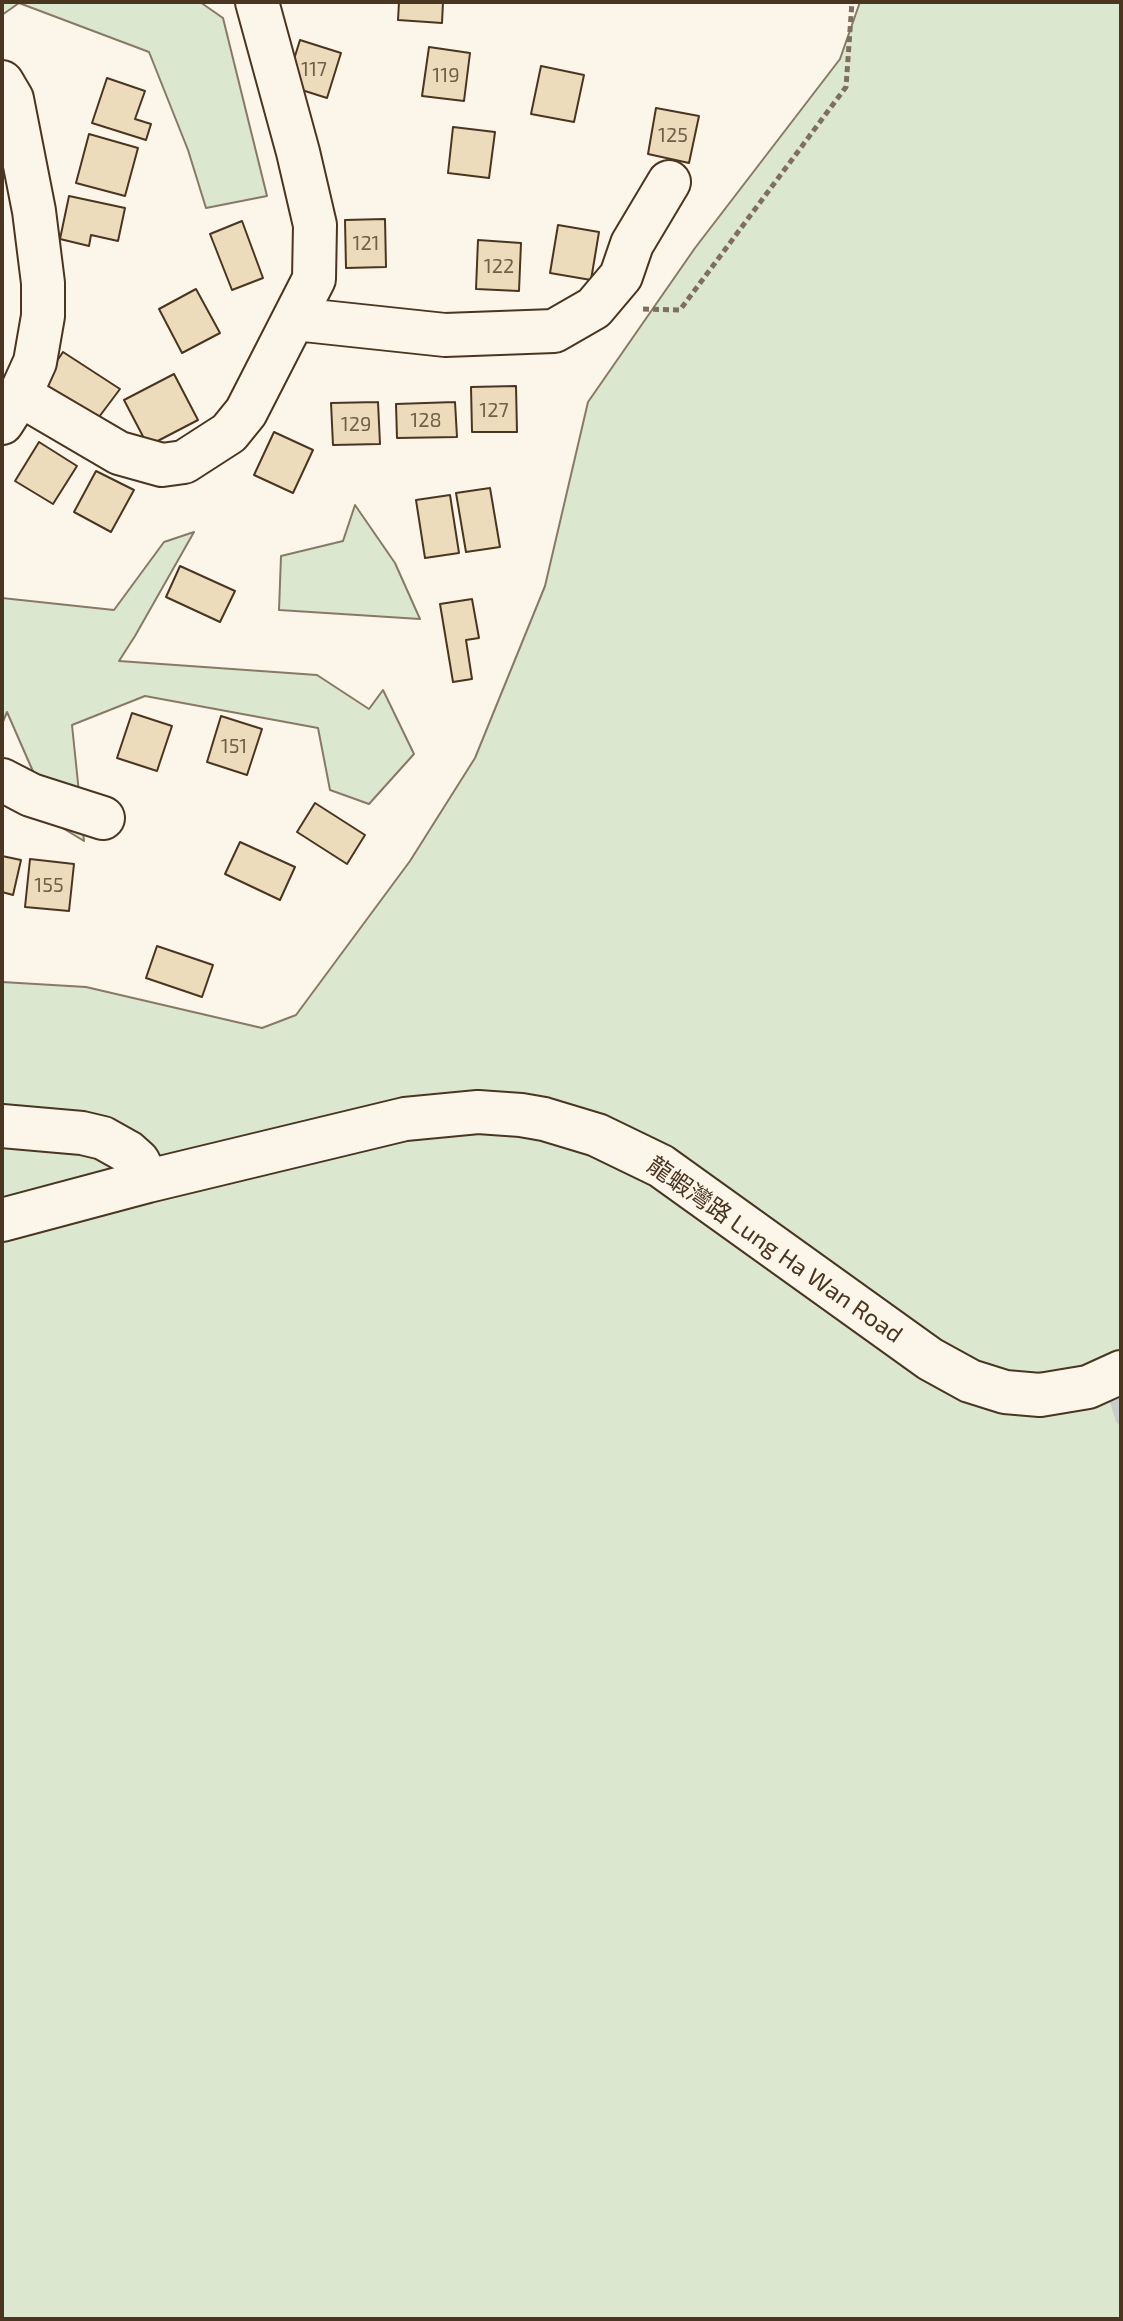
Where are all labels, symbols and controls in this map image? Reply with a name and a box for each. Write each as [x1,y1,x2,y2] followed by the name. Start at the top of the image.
[301,57,327,81] house number: 117
[432,63,460,87] house number: 119
[658,123,688,147] house number: 125
[352,231,380,255] house number: 121
[484,254,514,278] house number: 122
[479,398,509,422] house number: 127
[410,408,442,432] house number: 128
[341,412,371,436] house number: 129
[221,734,247,758] house number: 151
[34,873,64,897] house number: 155
[642,1151,908,1349] street label: 龍蝦灣路 Lung Ha Wan Road

